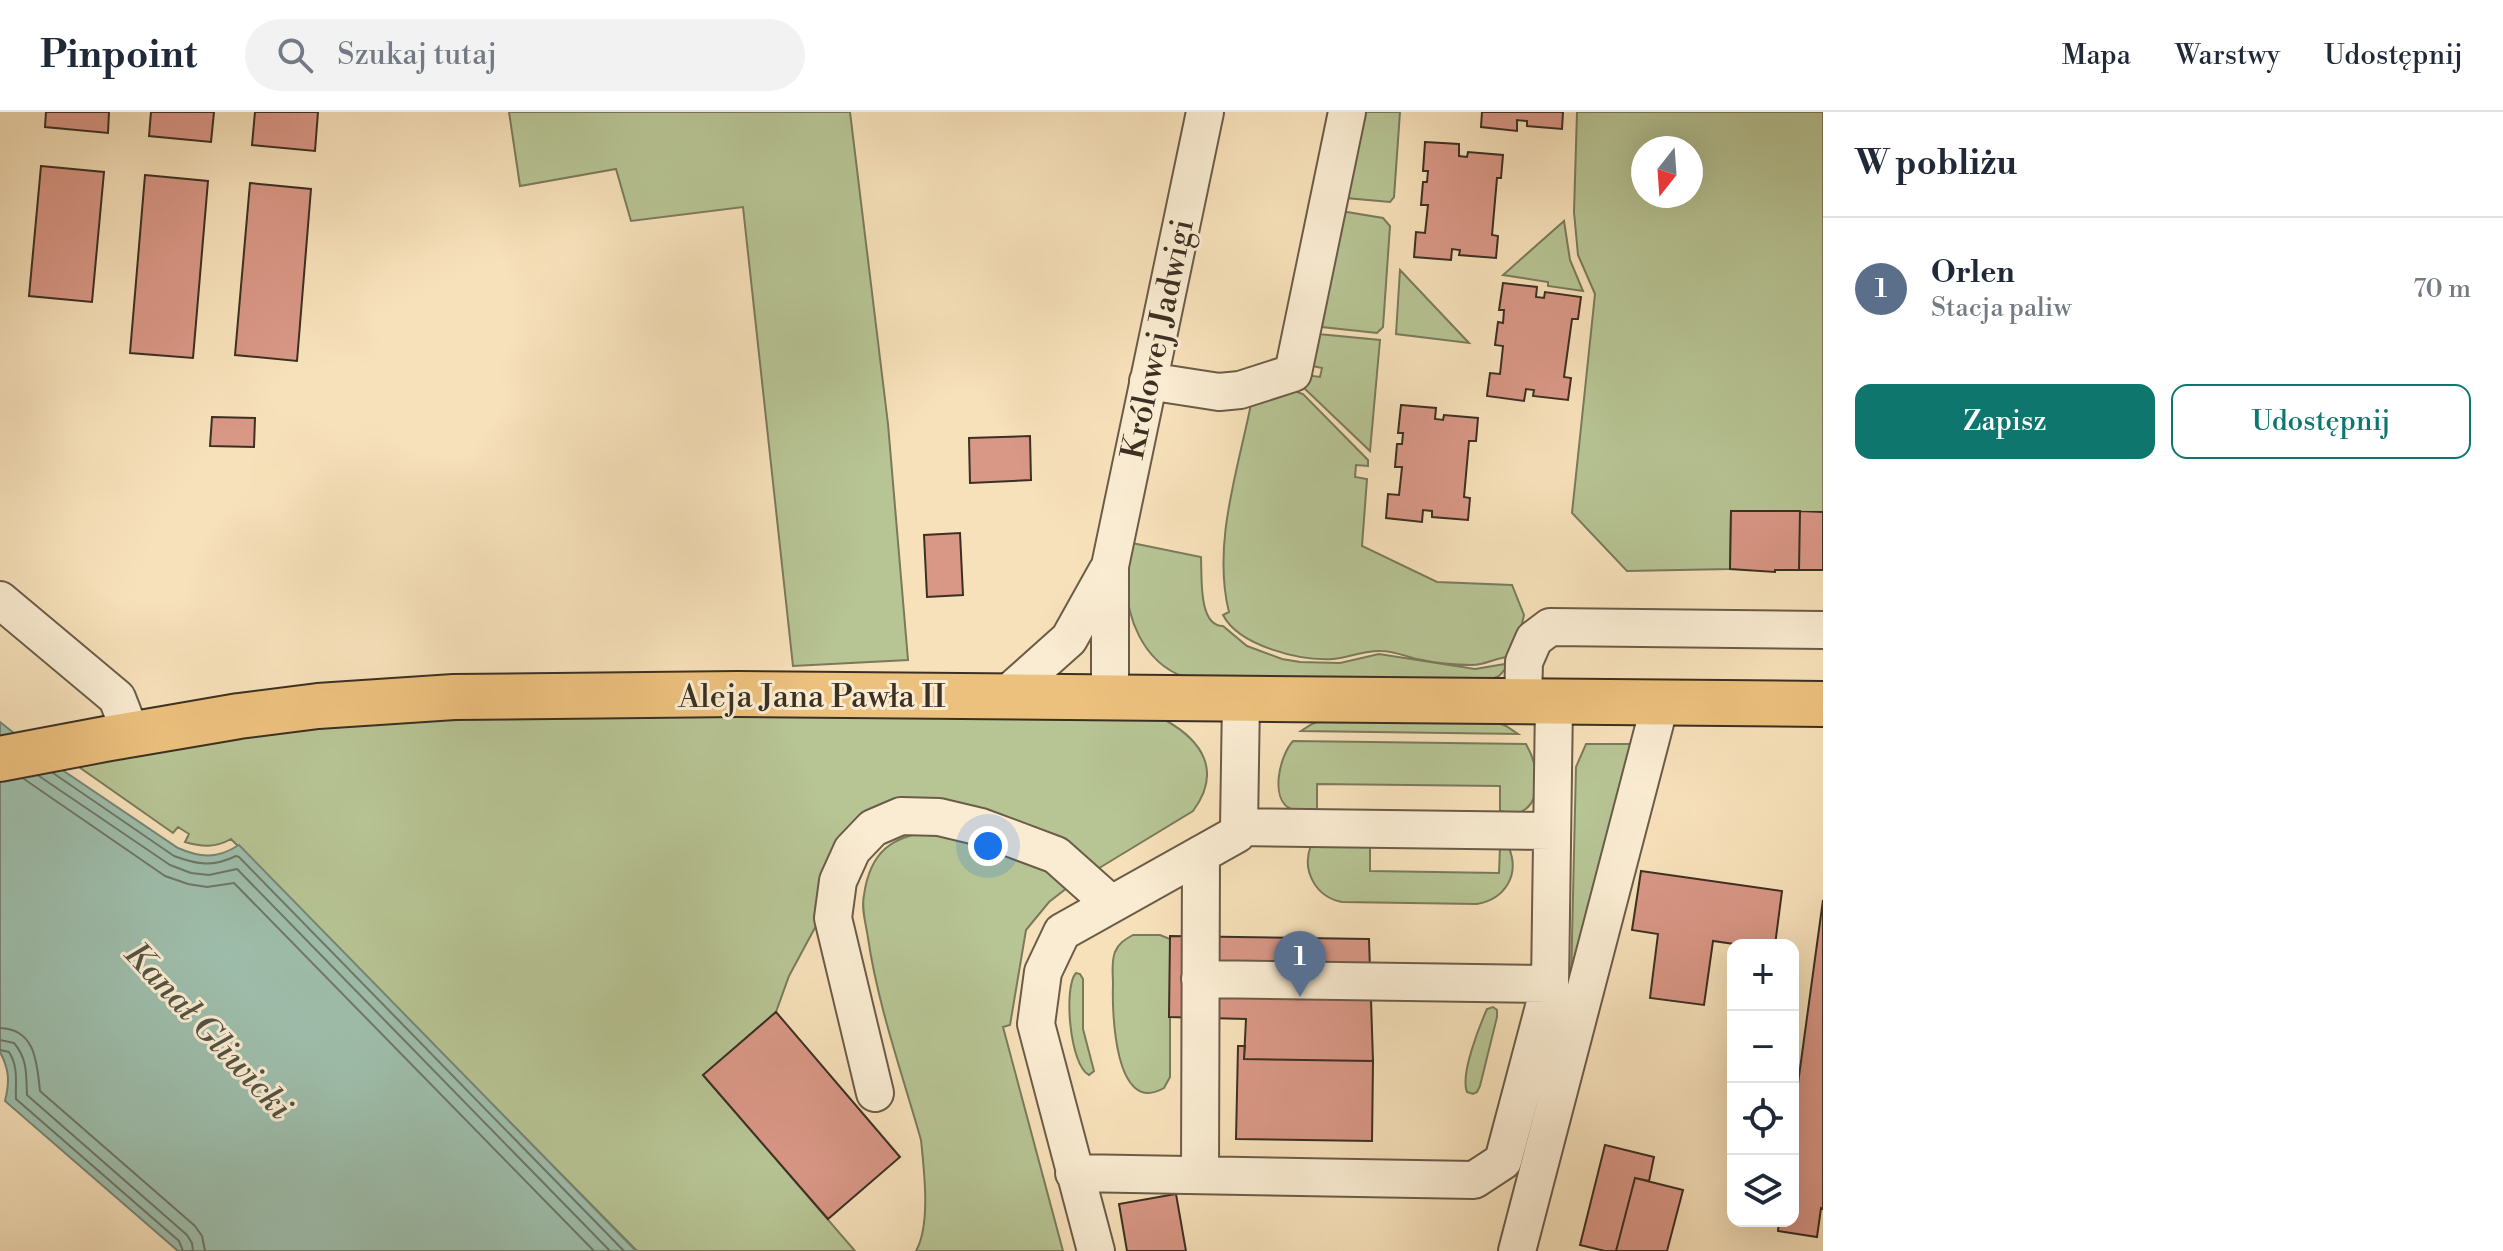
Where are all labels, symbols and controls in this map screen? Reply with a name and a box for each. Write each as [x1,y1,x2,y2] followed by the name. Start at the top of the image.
[245,19,805,91] search box
[40,32,197,79] text: Pinpoint
[273,33,317,77] icon: search
[337,36,497,74] text: Szukaj tutaj
[2062,38,2131,73] text: Mapa
[2175,38,2280,73] text: Warstwy
[2324,38,2463,73] text: Udostępnij
[1631,136,1703,208] north arrow
[1855,143,2017,185] text: W pobliżu
[1113,215,1203,463] street label: Królowej Jadwigi
[1931,254,2015,292] text: Orlen
[1875,273,1887,305] text: 1
[2413,273,2471,305] text: 70 m
[1931,292,2071,324] text: Stacja paliw
[1855,384,2155,459] button: Zapisz
[2171,384,2471,459] button: Udostępnij
[677,677,946,717] street label: Aleja Jana Pawła II
[968,826,1008,866] your location
[1274,931,1326,997] pin: 1
[115,934,301,1129] water label: Kanał Gliwicki
[1727,939,1799,1227] map controls
[1727,939,1799,1011] button: +
[1727,1011,1799,1083] button: −
[1727,1083,1799,1155] button: locate
[1727,1155,1799,1227] button: layers

